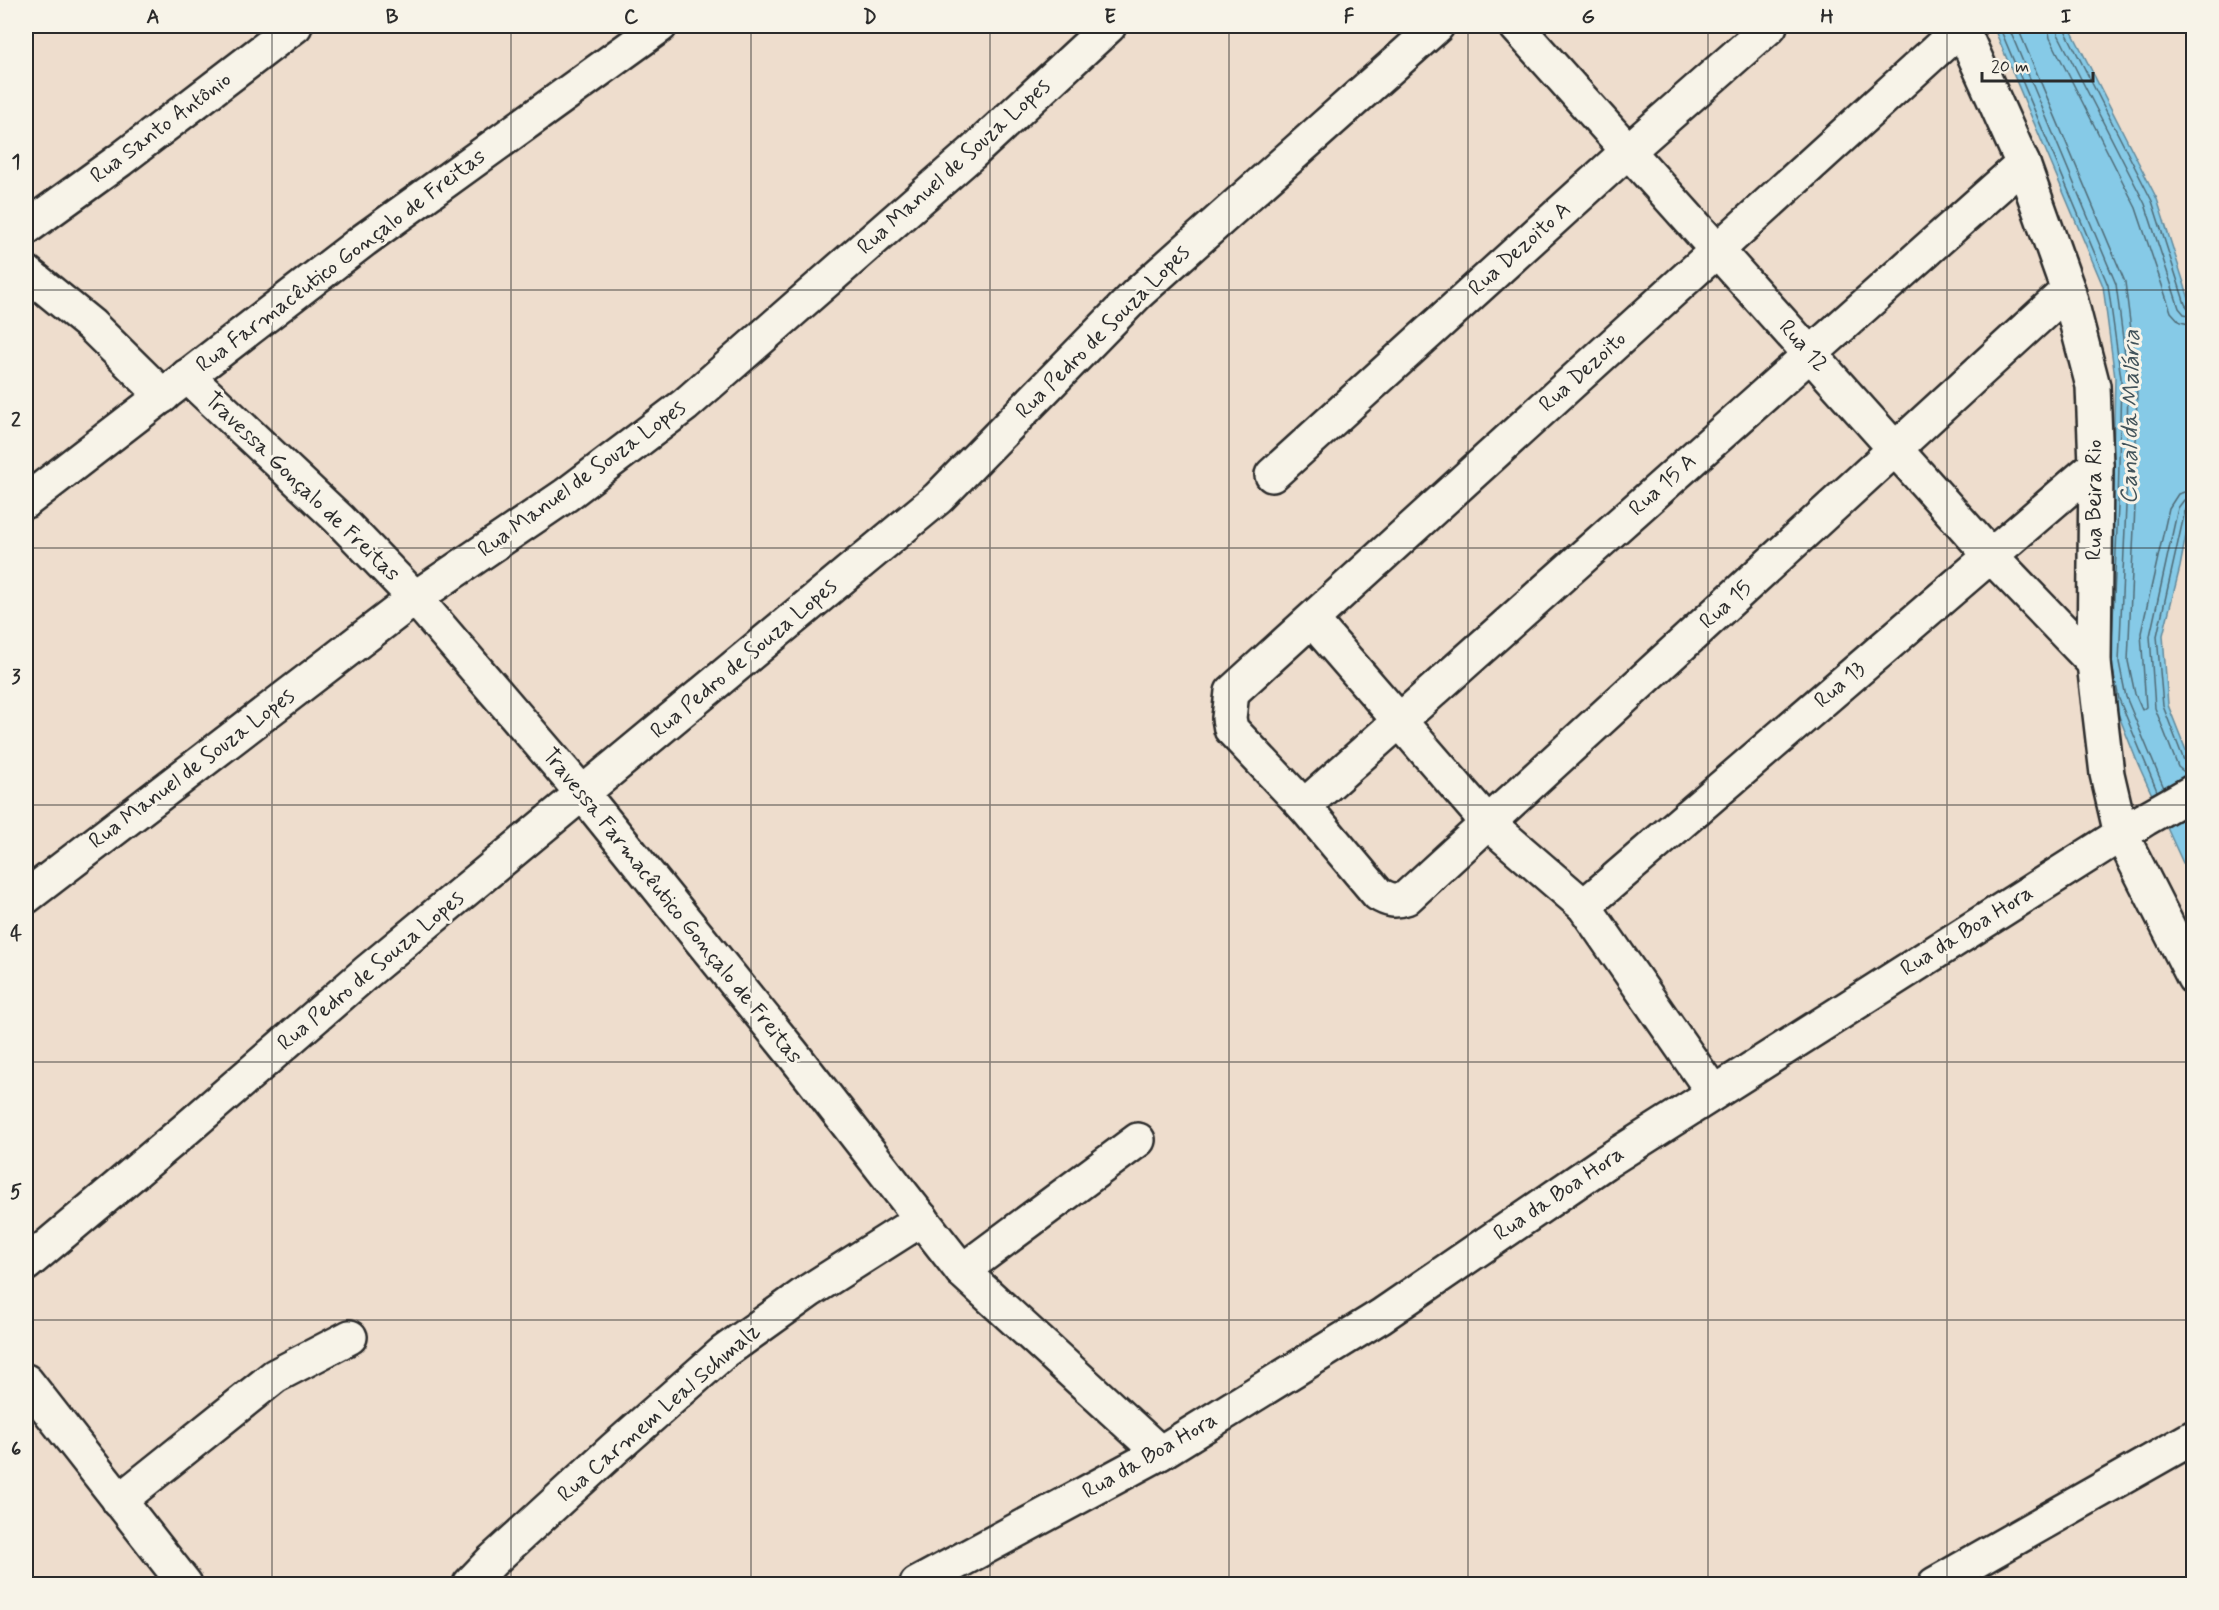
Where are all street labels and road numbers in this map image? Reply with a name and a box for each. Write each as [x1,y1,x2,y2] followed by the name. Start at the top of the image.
[85,66,237,190] street label: Rua Santo Antônio
[852,73,1057,261] street label: Rua Manuel de Souza Lopes
[191,143,491,379] street label: Rua Farmacêutico Gonçalo de Freitas
[1463,196,1577,302] street label: Rua Dezoito A
[1010,239,1196,425] street label: Rua Pedro de Souza Lopes
[1772,314,1834,378] street label: Rua 12
[1533,325,1633,419] street label: Rua Dezoito
[198,386,406,588] street label: Travessa Gonçalo de Freitas
[472,394,692,564] street label: Rua Manuel de Souza Lopes
[2081,439,2109,561] street label: Rua Beira Rio
[1623,447,1703,523] street label: Rua 15 A
[645,572,843,745] street label: Rua Pedro de Souza Lopes
[1694,574,1758,636] street label: Rua 15
[1809,655,1871,715] street label: Rua 13
[84,682,301,856] street label: Rua Manuel de Souza Lopes
[536,742,808,1070] street label: Travessa Farmacêutico Gonçalo de Freitas
[1895,879,2039,983] street label: Rua da Boa Hora
[272,884,470,1057] street label: Rua Pedro de Souza Lopes
[1488,1140,1630,1248] street label: Rua da Boa Hora
[552,1317,766,1509] street label: Rua Carmem Leal Schmalz
[1077,1406,1223,1506] street label: Rua da Boa Hora

